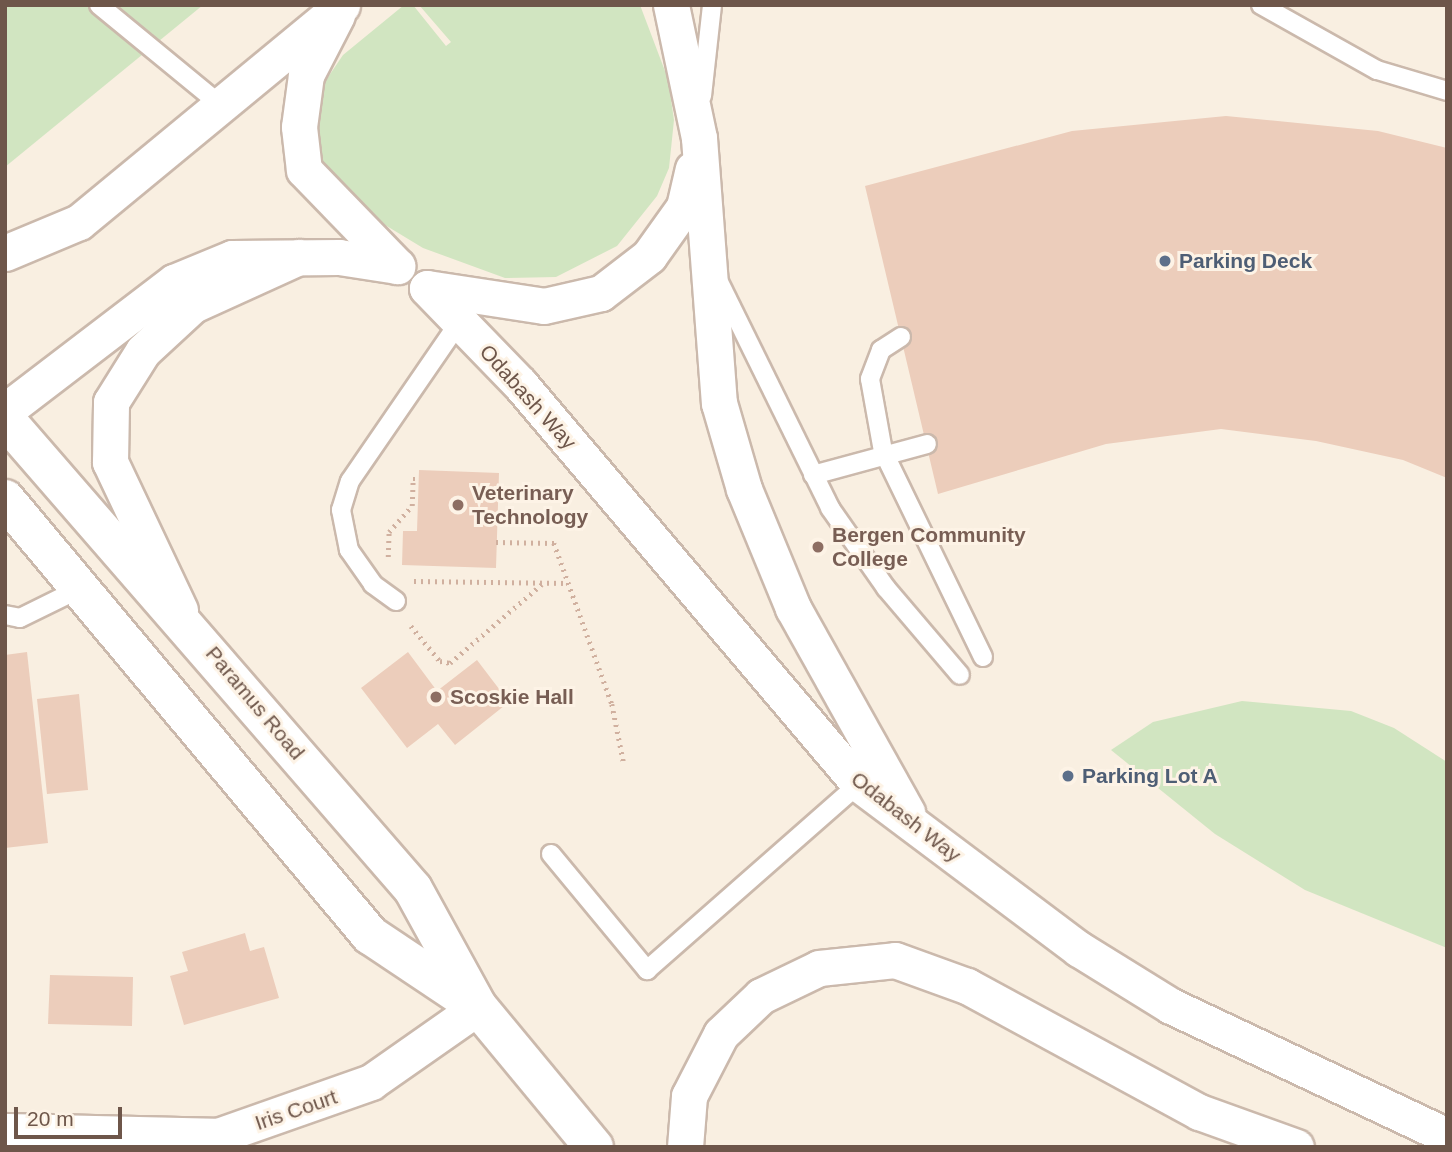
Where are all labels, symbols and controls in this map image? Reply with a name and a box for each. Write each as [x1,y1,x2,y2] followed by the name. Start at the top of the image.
[1179,248,1312,274] place label: Parking Deck
[1157,253,1173,269] marker: Parking Deck
[474,339,582,455] street label: Odabash Way
[472,480,588,530] place label: Veterinary Technology
[450,497,466,513] marker: Veterinary Technology
[832,522,1026,572] place label: Bergen Community College
[810,539,826,555] marker: Bergen Community College
[200,641,310,765] street label: Paramus Road
[450,684,574,710] place label: Scoskie Hall
[428,689,444,705] marker: Scoskie Hall
[1082,763,1219,789] place label: Parking Lot A
[846,766,966,868] street label: Odabash Way
[1060,768,1076,784] marker: Parking Lot A
[252,1084,340,1136] street label: Iris Court
[18,1092,126,1136] scale bar
[27,1107,74,1130] text: 20 m

